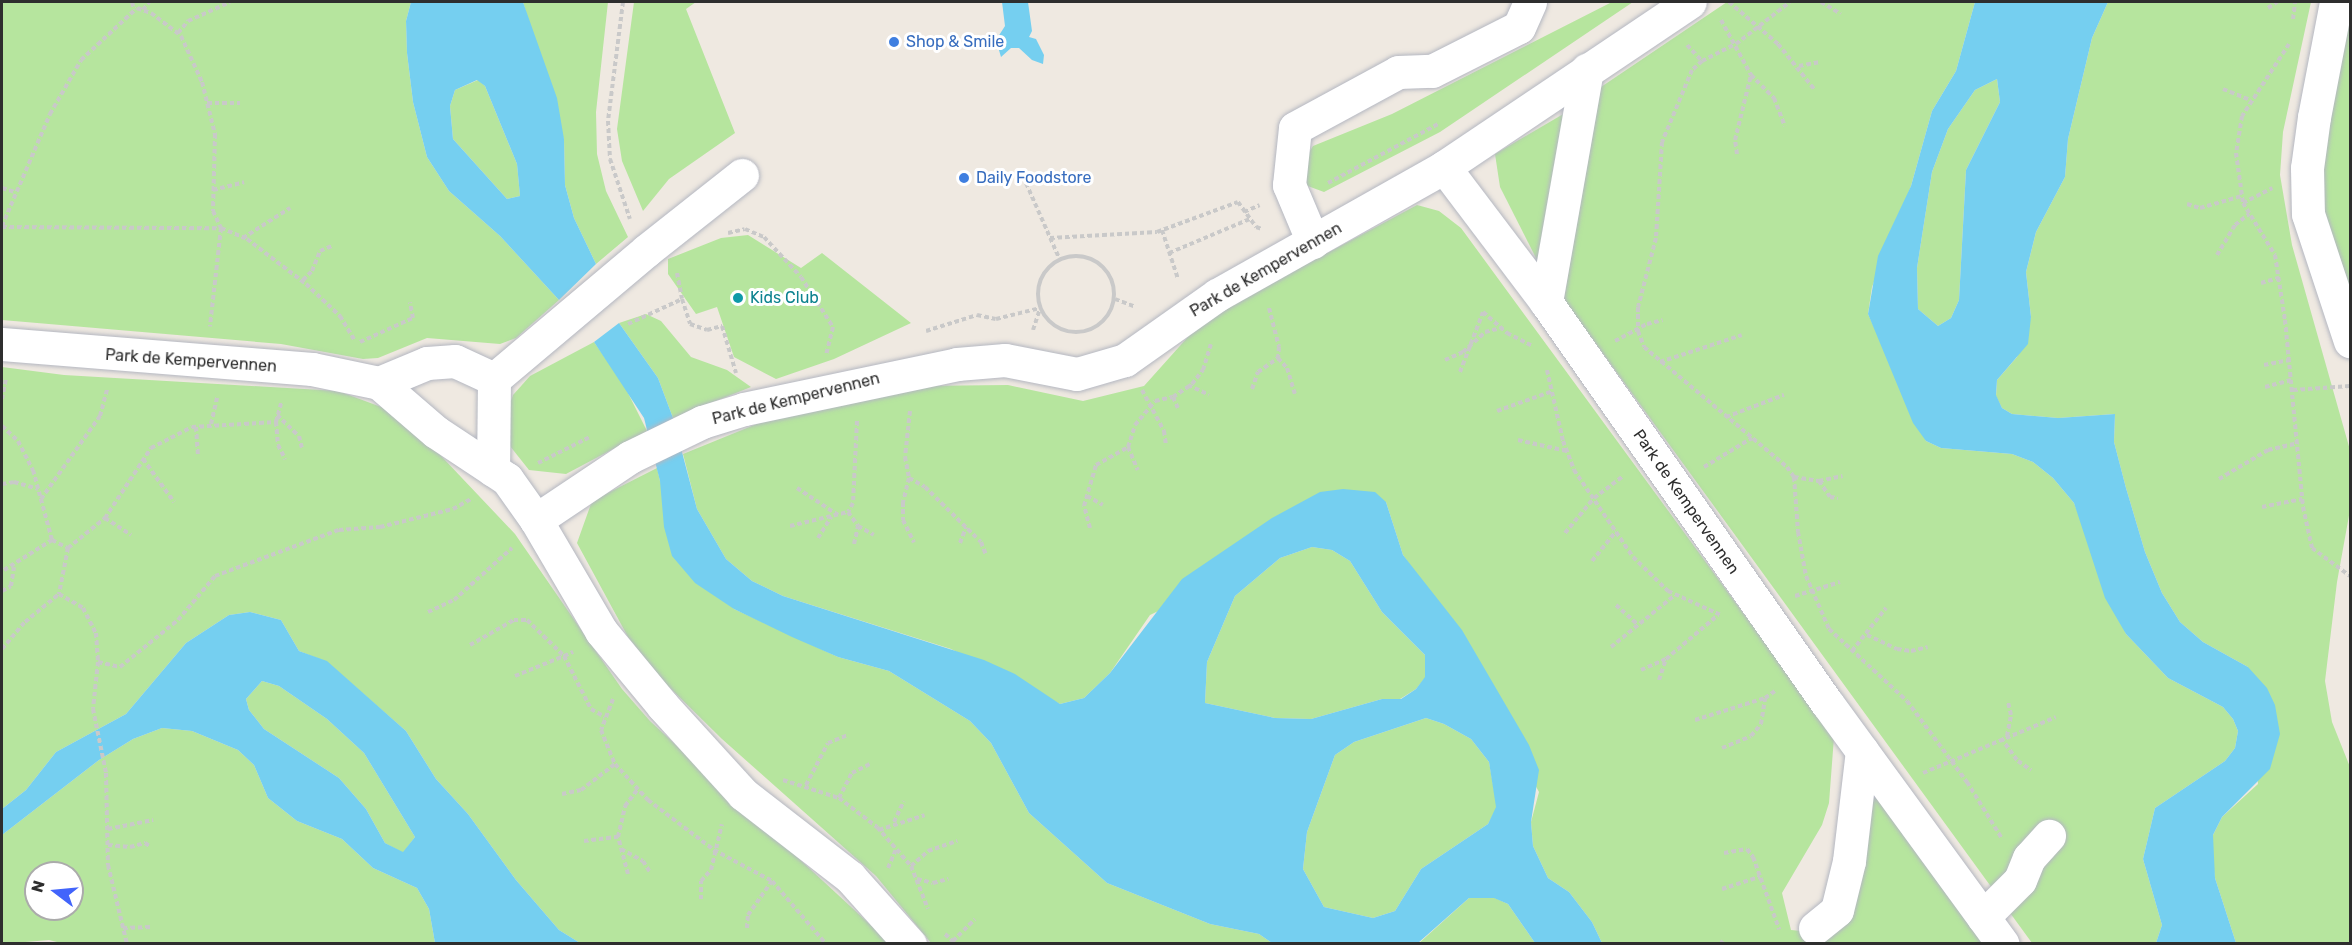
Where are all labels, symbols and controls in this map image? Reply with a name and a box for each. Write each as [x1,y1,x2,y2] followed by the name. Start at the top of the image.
[906,32,1004,52] place label: Shop & Smile
[887,35,901,49] marker: Shop & Smile
[976,168,1092,188] place label: Daily Foodstore
[957,171,971,185] marker: Daily Foodstore
[1187,219,1345,321] street label: Park de Kempervennen
[750,288,819,308] place label: Kids Club
[731,291,745,305] marker: Kids Club
[104,345,278,377] street label: Park de Kempervennen
[710,369,882,429] street label: Park de Kempervennen
[1629,426,1743,578] street label: Park de Kempervennen
[24,861,84,921] north arrow
[27,878,49,895] text: N

